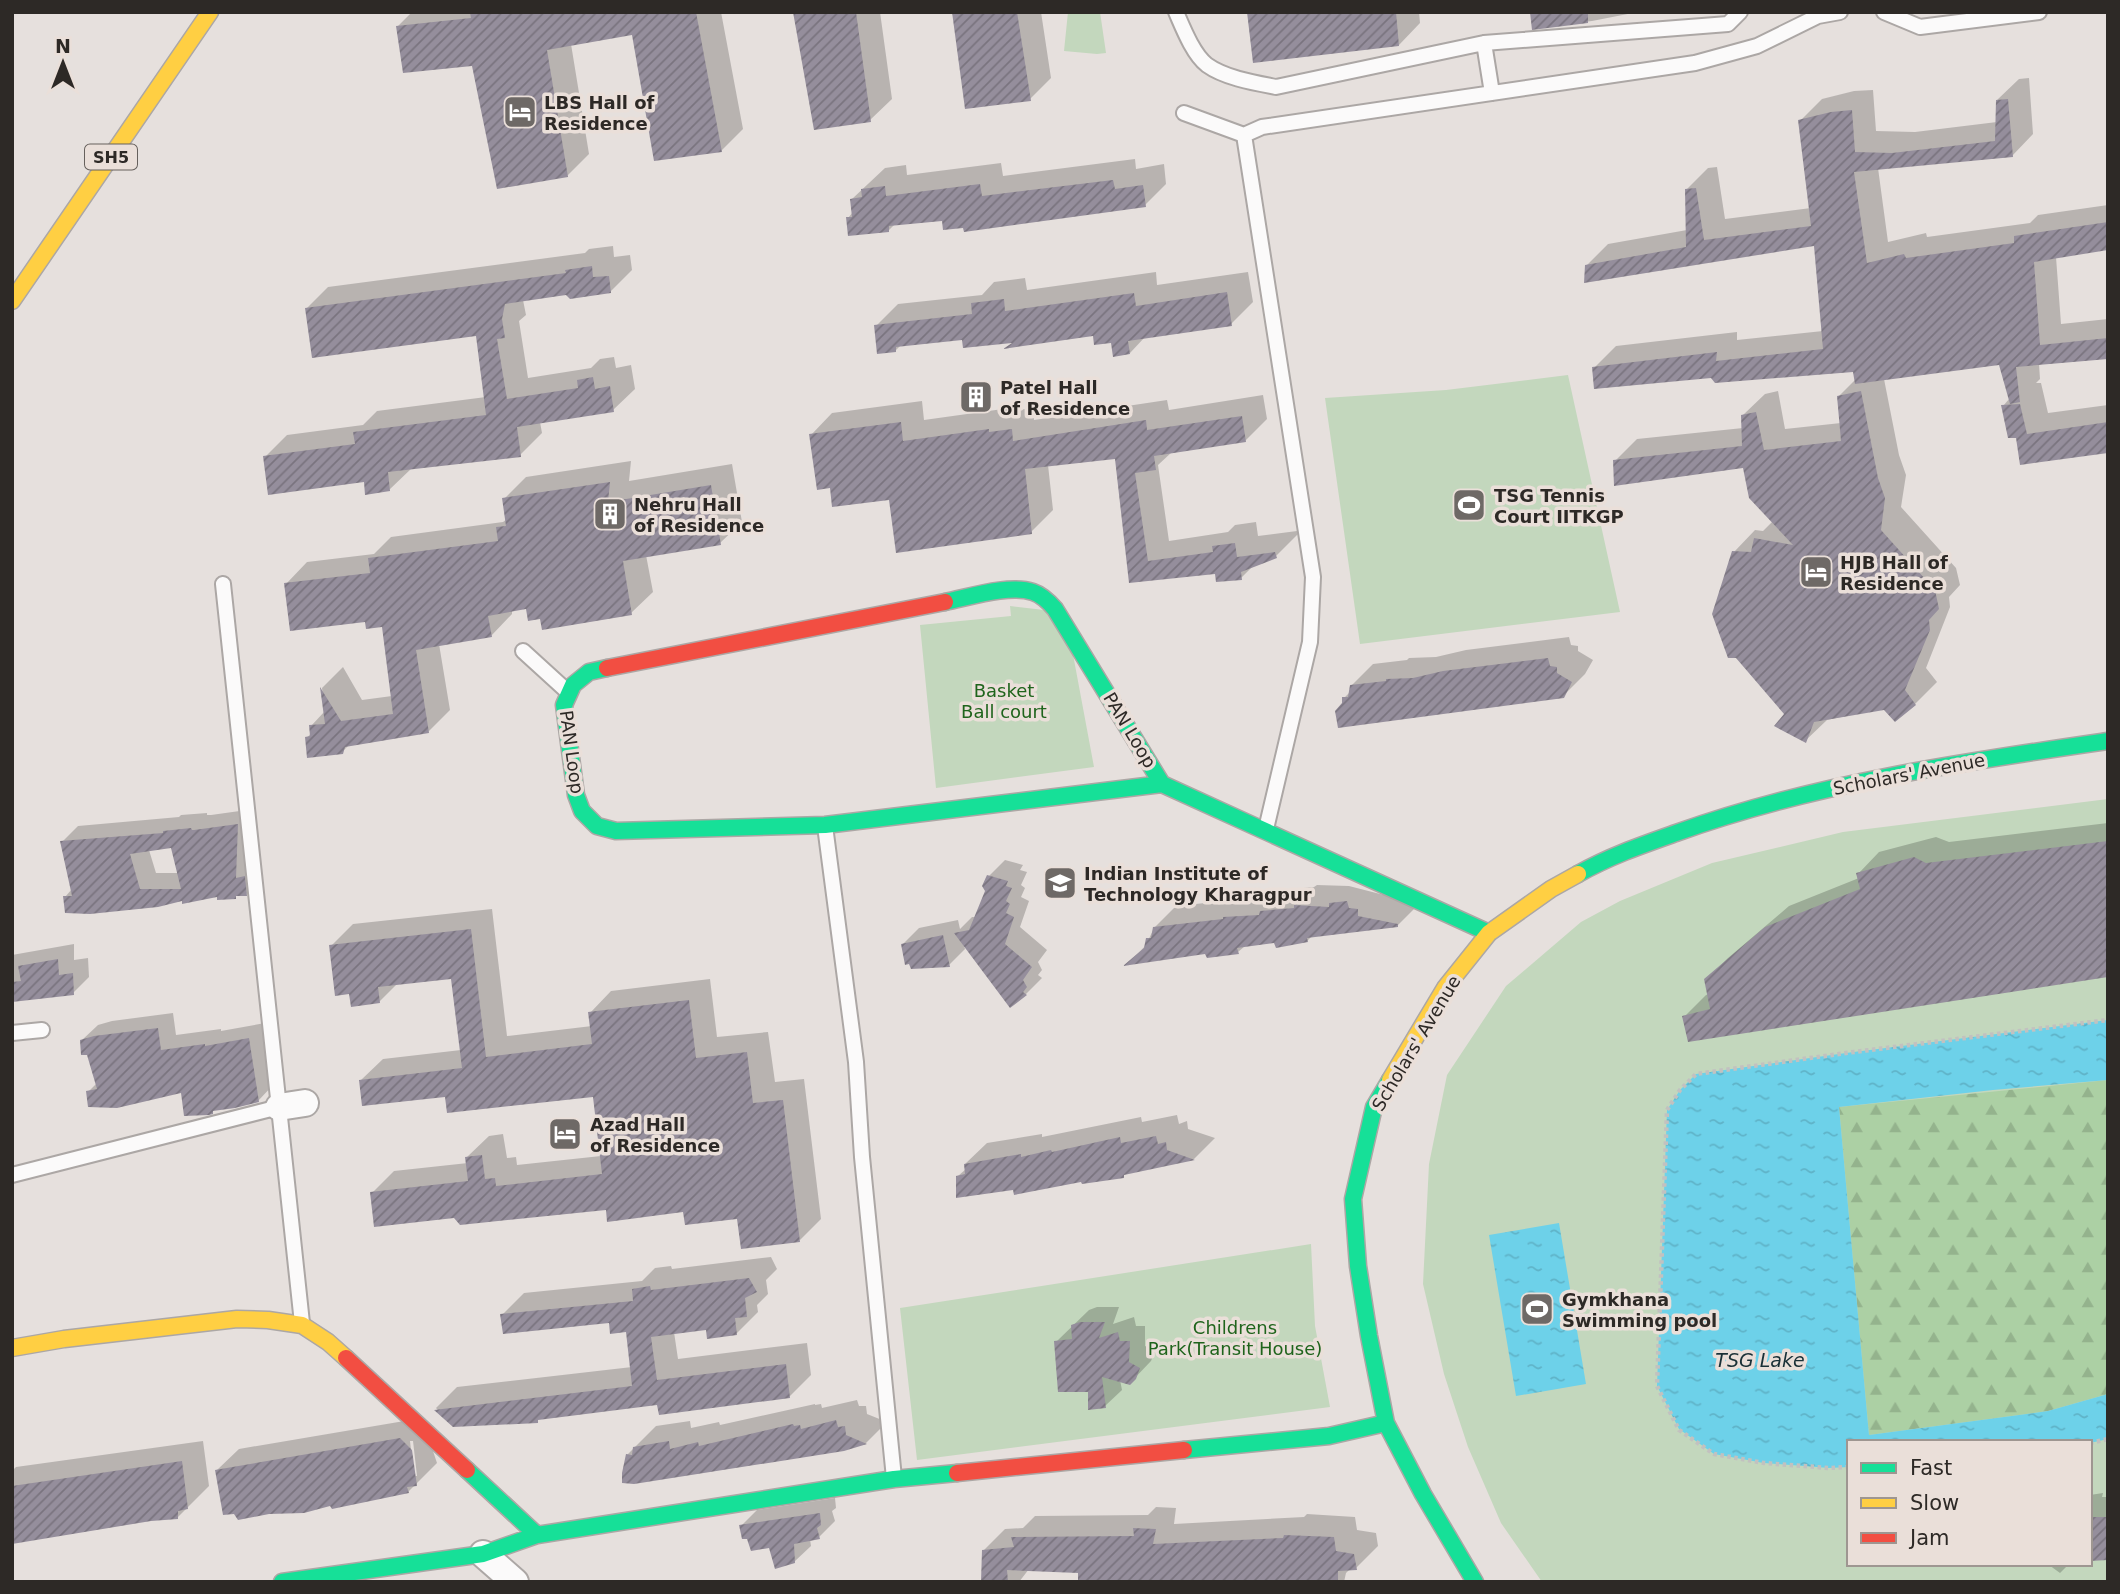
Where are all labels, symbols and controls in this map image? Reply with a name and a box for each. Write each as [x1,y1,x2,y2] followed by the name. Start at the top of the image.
[28,28,98,98] north arrow
[55,35,71,57] text: N
[544,92,655,134] place label: LBS Hall of Residence
[501,93,539,131] hotel icon: LBS Hall of Residence
[85,144,137,169] road number: SH5
[1000,377,1130,419] place label: Patel Hall of Residence
[957,378,995,416] building icon: Patel Hall of Residence
[1494,485,1624,527] place label: TSG Tennis Court IITKGP
[1450,486,1488,524] sports icon: TSG Tennis Court IITKGP
[634,494,764,536] place label: Nehru Hall of Residence
[591,495,629,533] building icon: Nehru Hall of Residence
[1840,552,1948,594] place label: HJB Hall of Residence
[1797,553,1835,591] hotel icon: HJB Hall of Residence
[961,680,1047,722] park label: Basket Ball court
[1099,688,1161,772] street label: PAN Loop
[556,709,588,795] street label: PAN Loop
[1831,749,1987,799] street label: Scholars' Avenue
[1084,863,1312,905] place label: Indian Institute of Technology Kharagpur
[1041,864,1079,902] school or university icon: Indian Institute of Technology Kharagpur
[1367,972,1465,1114] street label: Scholars' Avenue
[590,1114,720,1156] place label: Azad Hall of Residence
[546,1115,584,1153] hotel icon: Azad Hall of Residence
[1562,1289,1717,1331] place label: Gymkhana Swimming pool
[1518,1290,1556,1328] sports icon: Gymkhana Swimming pool
[1148,1317,1322,1359] park label: Childrens Park(Transit House)
[1715,1349,1805,1371] water label: TSG Lake
[1847,1440,2092,1566] legend
[1910,1456,1952,1480] text: Fast
[1910,1491,1959,1515] text: Slow
[1908,1526,1950,1550] text: Jam

